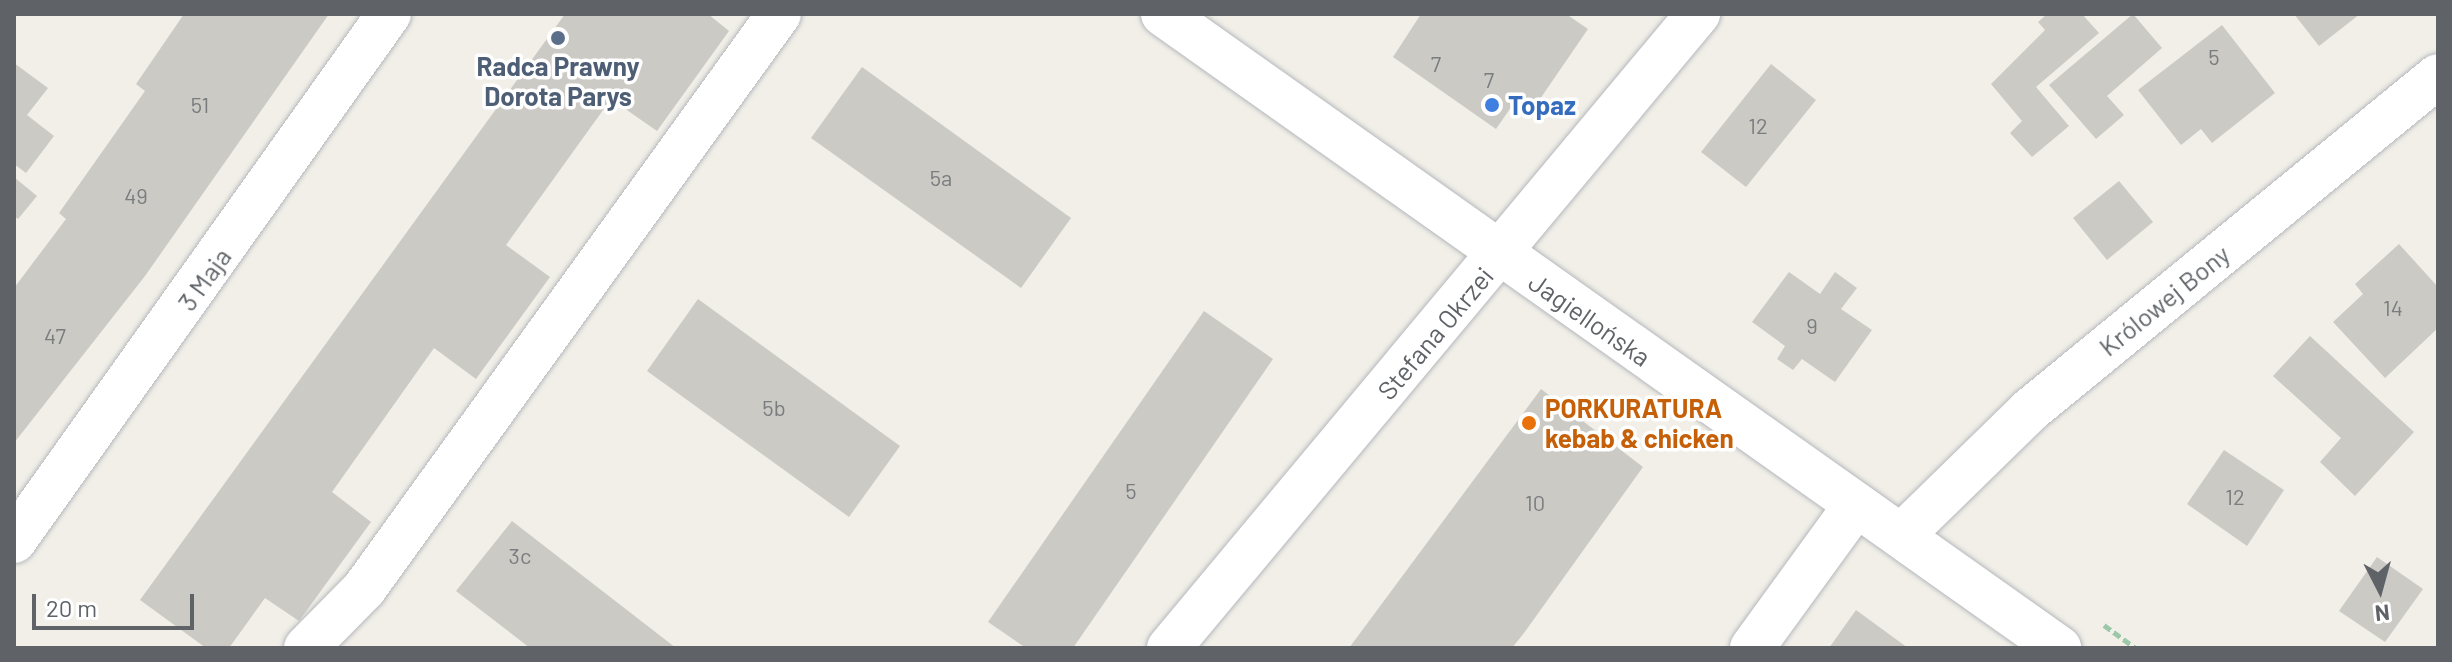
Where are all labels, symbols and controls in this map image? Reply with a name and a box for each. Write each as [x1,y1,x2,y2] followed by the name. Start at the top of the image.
[549,29,567,47] marker: Radca Prawny Dorota Parys
[2208,44,2220,70] house number: 5
[476,50,640,112] place label: Radca Prawny Dorota Parys
[1431,51,1441,77] house number: 7
[1484,67,1494,93] house number: 7
[1508,89,1576,121] place label: Topaz
[191,92,209,118] house number: 51
[1483,96,1501,114] marker: Topaz
[1748,113,1768,139] house number: 12
[930,165,952,191] house number: 5a
[124,183,148,209] house number: 49
[2092,238,2236,362] street label: Królowej Bony
[171,241,237,317] street label: 3 Maja
[1371,260,1499,406] street label: Stefana Okrzei
[1523,266,1657,372] street label: Jagiellońska
[2383,295,2403,321] house number: 14
[1806,313,1818,339] house number: 9
[44,323,66,349] house number: 47
[1545,392,1734,454] place label: PORKURATURA kebab & chicken
[762,395,786,421] house number: 5b
[1520,414,1538,432] marker: PORKURATURA kebab & chicken
[1125,478,1137,504] house number: 5
[2225,484,2245,510] house number: 12
[1525,490,1545,516] house number: 10
[509,543,531,569] house number: 3c
[2340,550,2420,630] north arrow
[36,578,198,628] scale bar
[46,593,97,622] text: 20 m
[2374,600,2391,628] text: N

